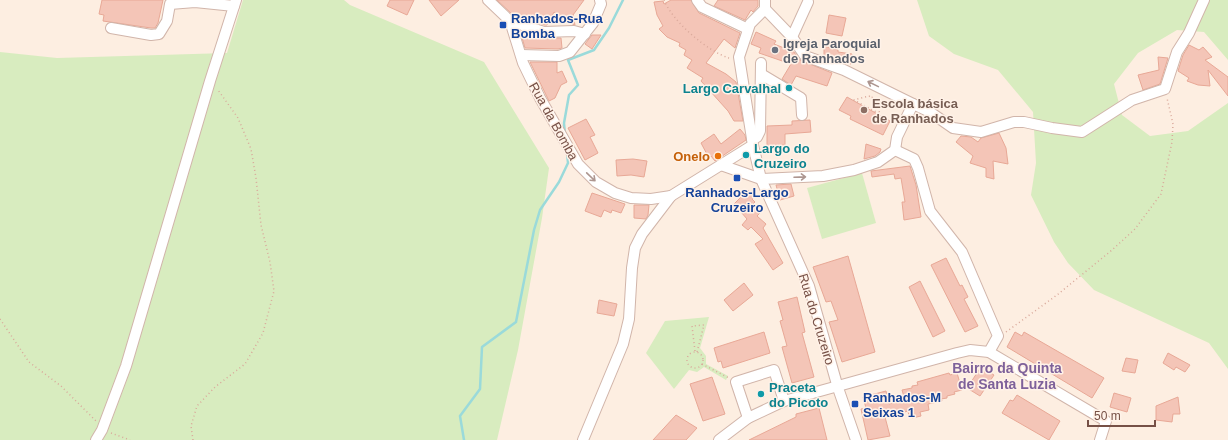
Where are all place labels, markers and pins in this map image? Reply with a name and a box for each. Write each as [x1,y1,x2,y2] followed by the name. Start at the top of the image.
[511,11,604,41] place label: Ranhados-Rua Bomba
[498,20,508,30] marker: Ranhados-Rua Bomba
[783,36,881,66] place label: Igreja Paroquial de Ranhados
[770,45,780,55] marker: Igreja Paroquial de Ranhados
[683,81,781,96] place label: Largo Carvalhal
[784,83,794,93] marker: Largo Carvalhal
[872,96,959,126] place label: Escola básica de Ranhados
[859,105,869,115] marker: Escola básica de Ranhados
[754,141,810,171] place label: Largo do Cruzeiro
[673,149,710,164] place label: Onelo
[741,150,751,160] marker: Largo do Cruzeiro
[713,151,723,161] marker: Onelo
[732,173,742,183] marker: Ranhados-Largo Cruzeiro
[685,185,789,215] place label: Ranhados-Largo Cruzeiro
[769,380,828,410] place label: Praceta do Picoto
[756,389,766,399] marker: Praceta do Picoto
[863,390,941,420] place label: Ranhados-M Seixas 1
[850,399,860,409] marker: Ranhados-M Seixas 1

